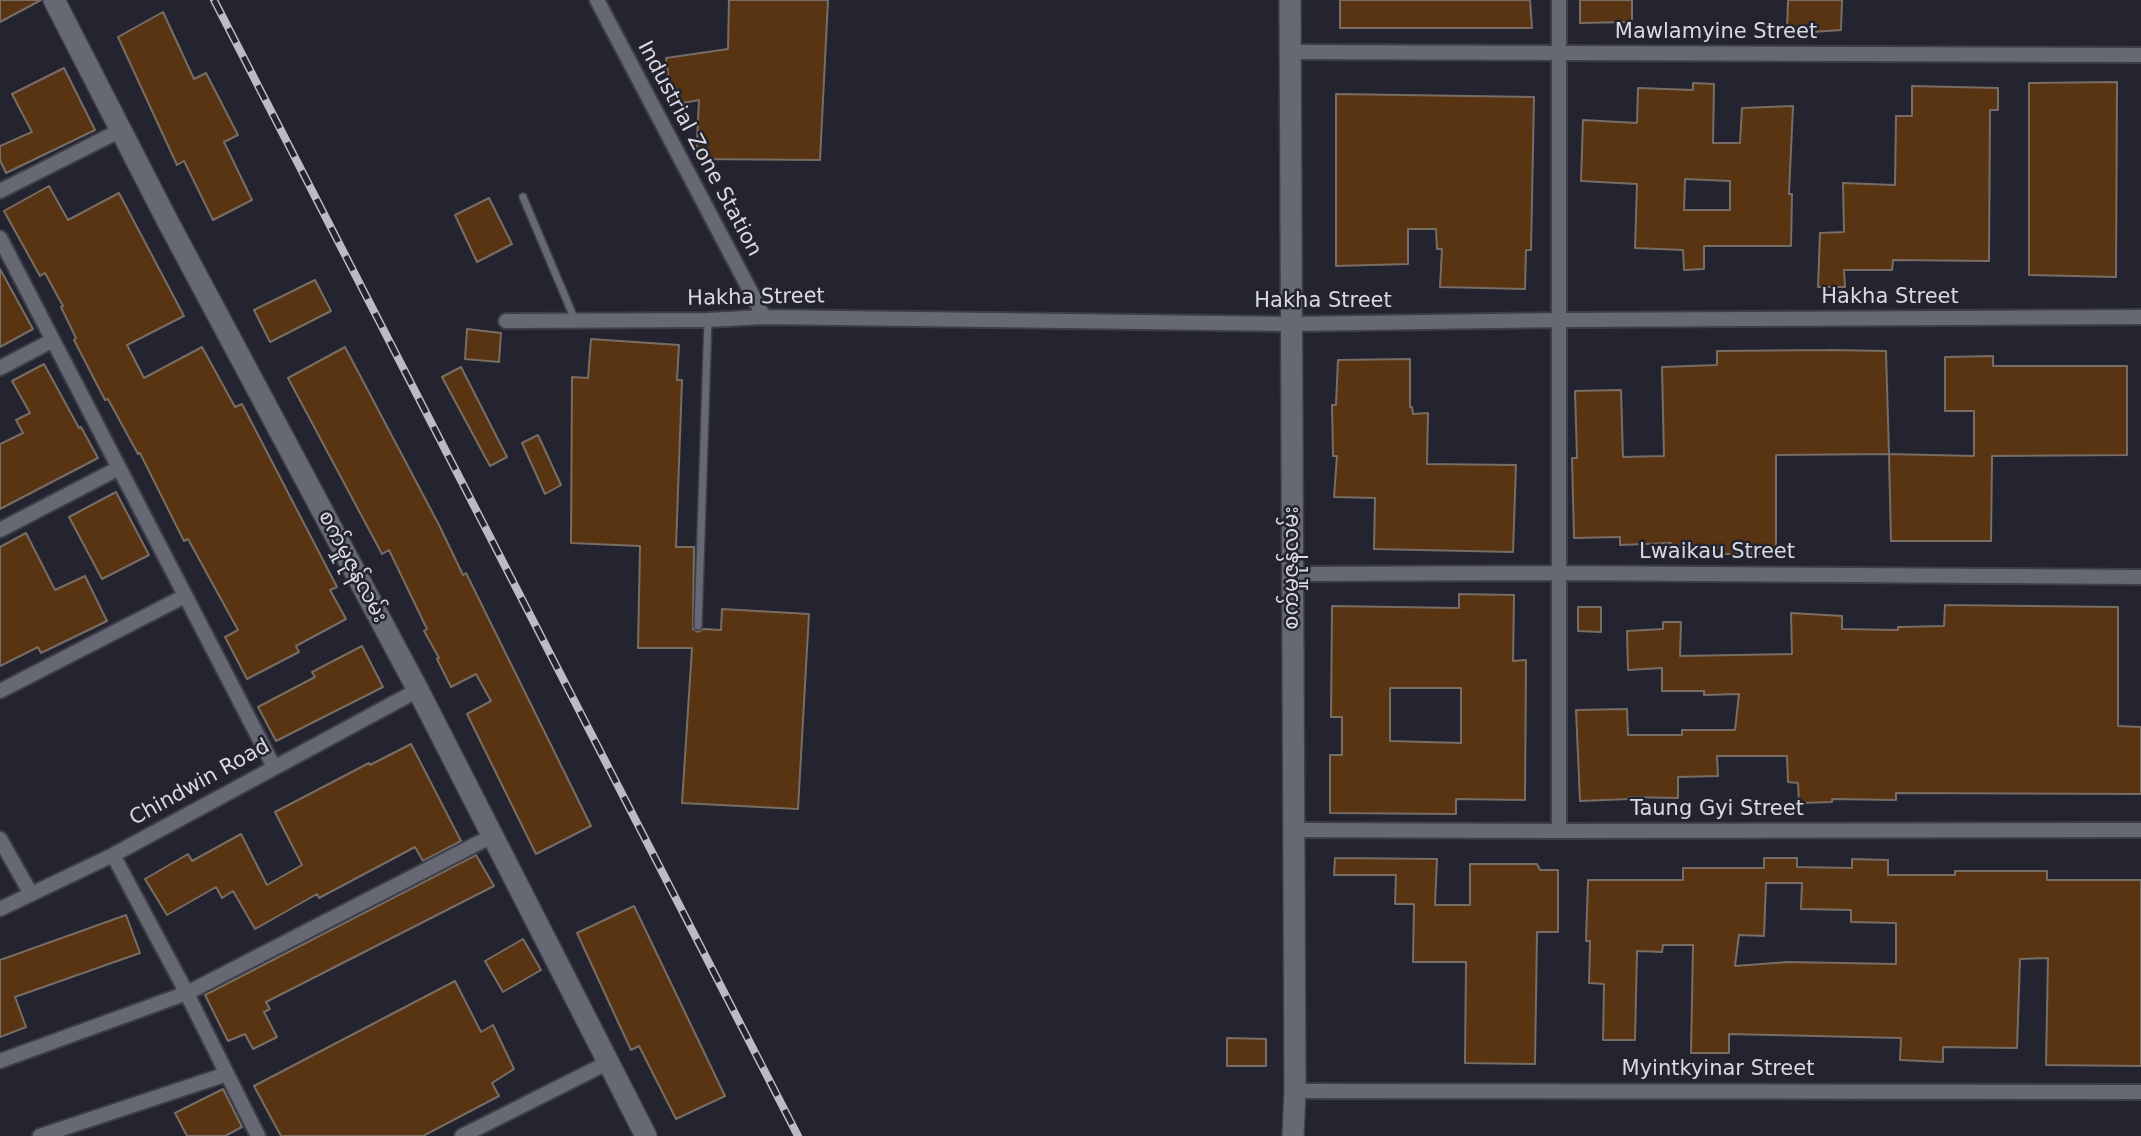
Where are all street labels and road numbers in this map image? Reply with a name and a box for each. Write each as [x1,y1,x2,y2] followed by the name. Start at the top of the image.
[1615,20,1817,46] street label: Mawlamyine Street
[632,37,766,261] street label: Industrial Zone Station
[687,284,825,312] street label: Hakha Street
[1821,285,1959,311] street label: Hakha Street
[1254,289,1392,315] street label: Hakha Street
[1280,506,1306,630] street label: စက်မှုဇုန်လမ်း
[312,507,392,627] street label: စက်မှုဇုန်လမ်း
[1639,540,1795,566] street label: Lwaikau Street
[126,734,274,832] street label: Chindwin Road
[1630,797,1804,823] street label: Taung Gyi Street
[1622,1057,1814,1083] street label: Myintkyinar Street

